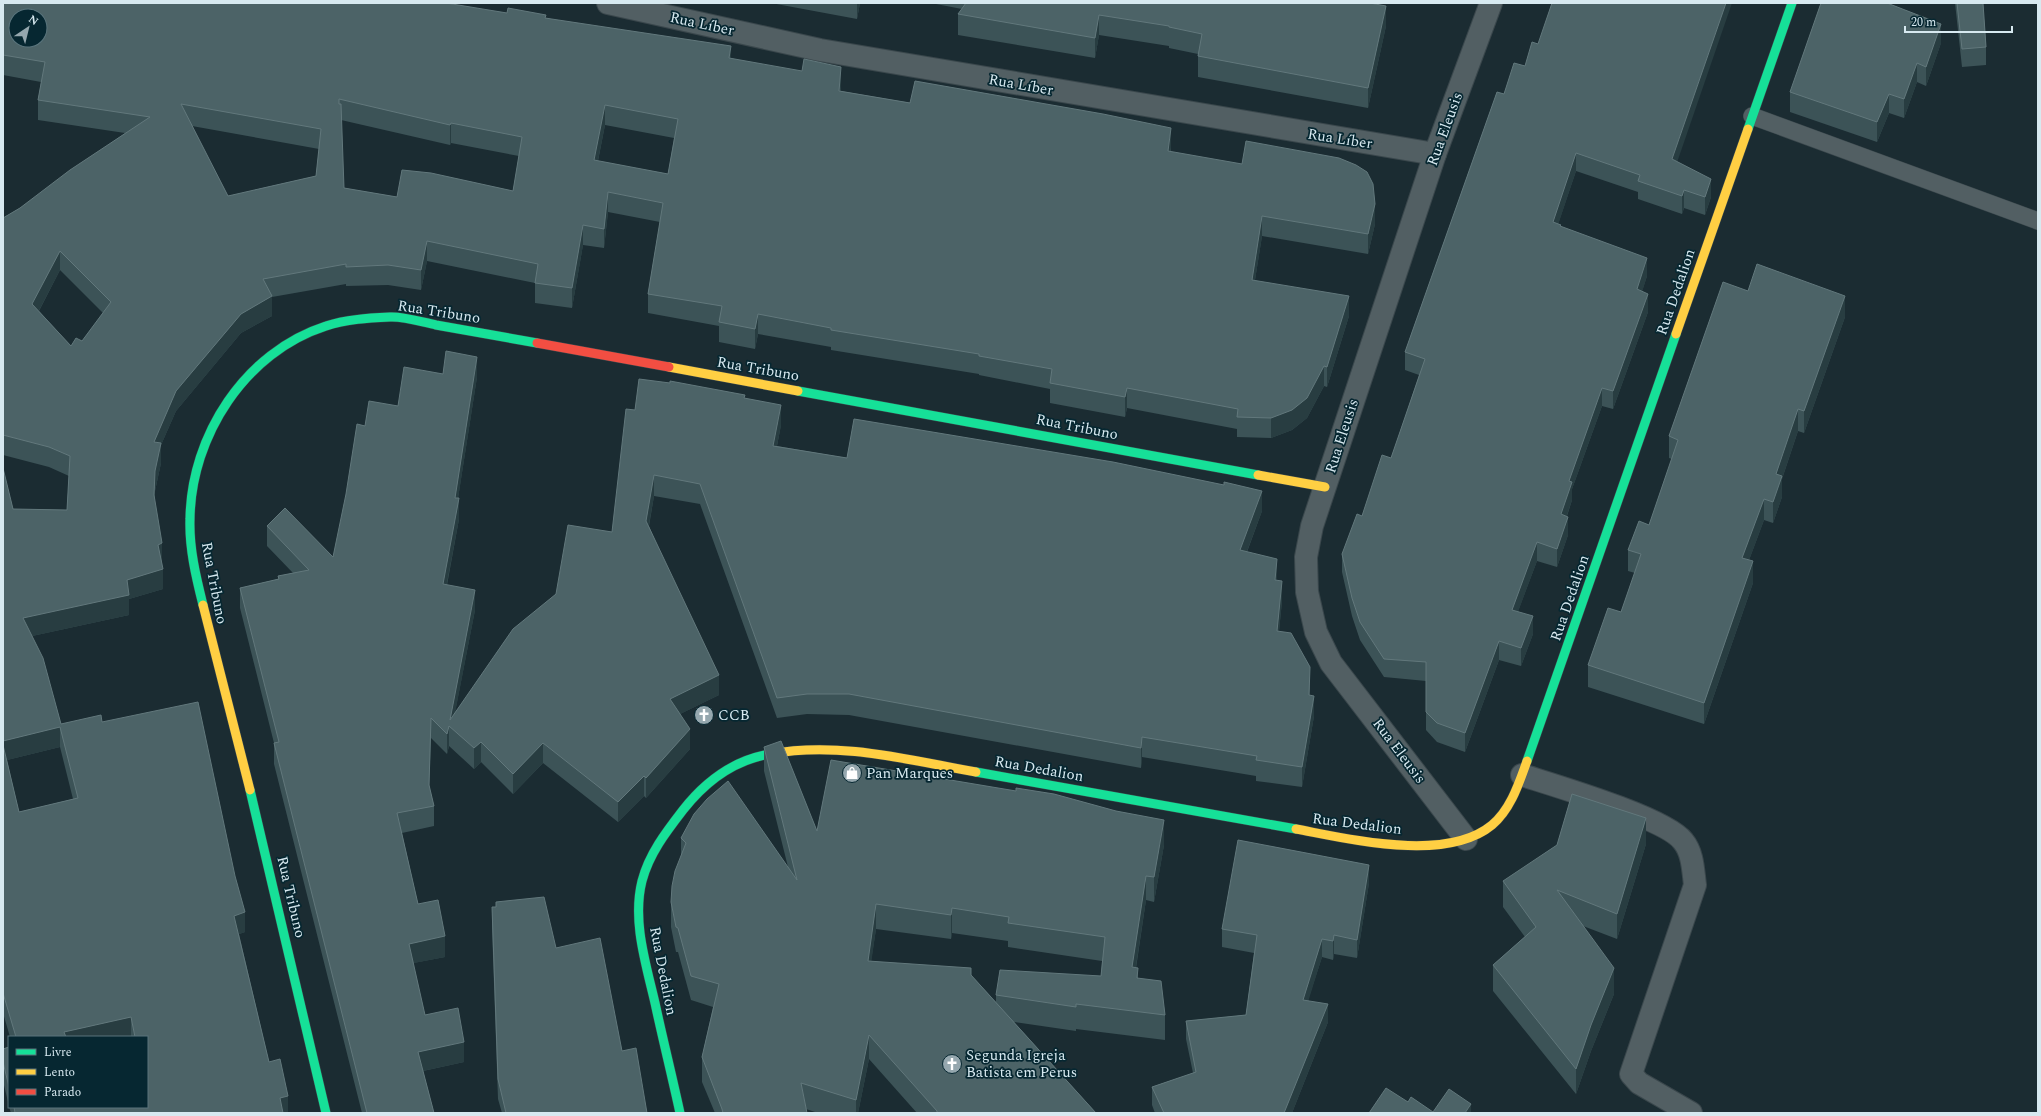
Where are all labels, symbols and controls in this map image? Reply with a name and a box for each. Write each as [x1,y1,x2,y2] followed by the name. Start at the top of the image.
[668,6,736,42] street label: Rua Líber
[8,8,48,48] north arrow
[1905,8,2012,34] scale bar
[25,11,42,30] text: N
[1911,13,1936,32] text: 20 m
[987,68,1055,102] street label: Rua Líber
[1421,89,1469,169] street label: Rua Eleusis
[1306,123,1374,155] street label: Rua Líber
[1650,246,1702,338] street label: Rua Dedalion
[396,294,482,330] street label: Rua Tribuno
[715,350,801,388] street label: Rua Tribuno
[1319,396,1365,476] street label: Rua Eleusis
[1034,408,1120,446] street label: Rua Tribuno
[195,540,233,626] street label: Rua Tribuno
[1544,552,1596,644] street label: Rua Dedalion
[693,704,715,726] church icon: CCB
[718,704,750,727] place label: CCB
[1367,713,1431,789] street label: Rua Eleusis
[993,750,1086,788] street label: Rua Dedalion
[841,762,863,784] shop icon: Pan Marques
[866,762,953,785] place label: Pan Marques
[1311,807,1403,841] street label: Rua Dedalion
[270,854,312,940] street label: Rua Tribuno
[643,925,683,1018] street label: Rua Dedalion
[8,1036,148,1108] legend
[44,1043,72,1062] text: Livre
[966,1044,1077,1084] place label: Segunda Igreja Batista em Perus
[941,1053,963,1075] church icon: Segunda Igreja Batista em Perus
[44,1063,75,1082] text: Lento
[44,1083,81,1102] text: Parado

